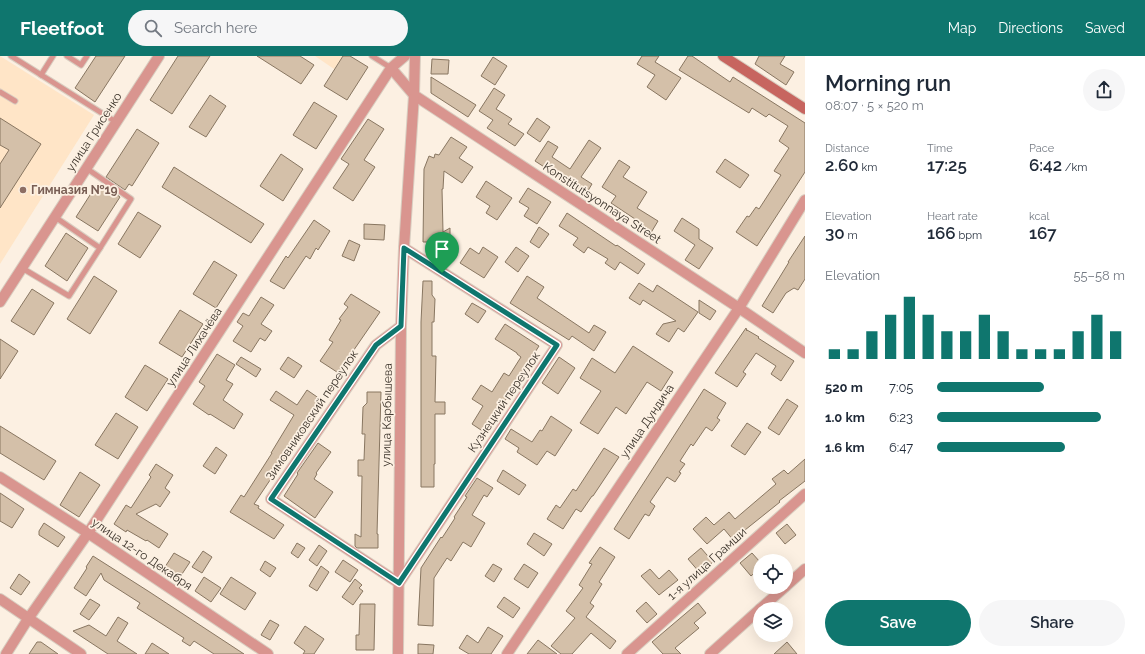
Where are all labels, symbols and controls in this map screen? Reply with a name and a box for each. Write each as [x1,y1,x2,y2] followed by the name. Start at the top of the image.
[128,10,408,46] search box
[20,17,104,39] text: Fleetfoot
[142,17,164,39] icon: search
[174,19,257,37] text: Search here
[948,20,976,36] text: Map
[998,20,1063,36] text: Directions
[1085,20,1125,36] text: Saved
[1083,69,1125,111] button: share
[825,70,951,96] text: Morning run
[63,90,125,174] street label: улица Грисенко
[825,98,924,113] text: 08:07 · 5 × 520 m
[825,142,869,155] text: Distance
[927,142,953,155] text: Time
[1029,142,1054,155] text: Pace
[825,155,859,175] text: 2.60
[927,155,967,175] text: 17:25
[1029,155,1062,175] text: 6:42
[540,160,664,246] street label: Konstitutsyonnaya Street
[859,161,877,174] text: km
[1062,161,1087,174] text: /km
[31,183,117,197] place label: Гимназия №19
[18,185,28,195] marker: Гимназия №19
[825,210,872,223] text: Elevation
[927,210,978,223] text: Heart rate
[1029,210,1050,223] text: kcal
[825,223,845,243] text: 30
[927,223,956,243] text: 166
[1029,223,1057,243] text: 167
[845,229,858,242] text: m
[956,229,982,242] text: bpm
[425,232,459,273] pin
[431,238,453,260] icon: arrive
[825,268,880,283] text: Elevation
[1073,268,1125,283] text: 55–58 m
[163,305,225,389] street label: улица Лихачёва
[263,347,361,483] street label: Зимовниковский переулок
[465,349,543,455] street label: Кузнецкий переулок
[379,363,395,467] street label: улица Карбышева
[825,380,863,395] text: 520 m
[889,380,913,395] text: 7:05
[617,381,677,461] street label: улица Дундича
[825,410,865,425] text: 1.0 km
[889,410,913,425] text: 6:23
[825,440,865,455] text: 1.6 km
[889,440,913,455] text: 6:47
[89,515,195,593] street label: улица 12-го Декабря
[665,525,749,603] street label: 1-я улица Грамши
[753,554,793,642] map controls
[753,554,793,594] button: locate
[825,600,971,646] button: Save
[979,600,1125,646] button: Share
[753,602,793,642] button: layers

